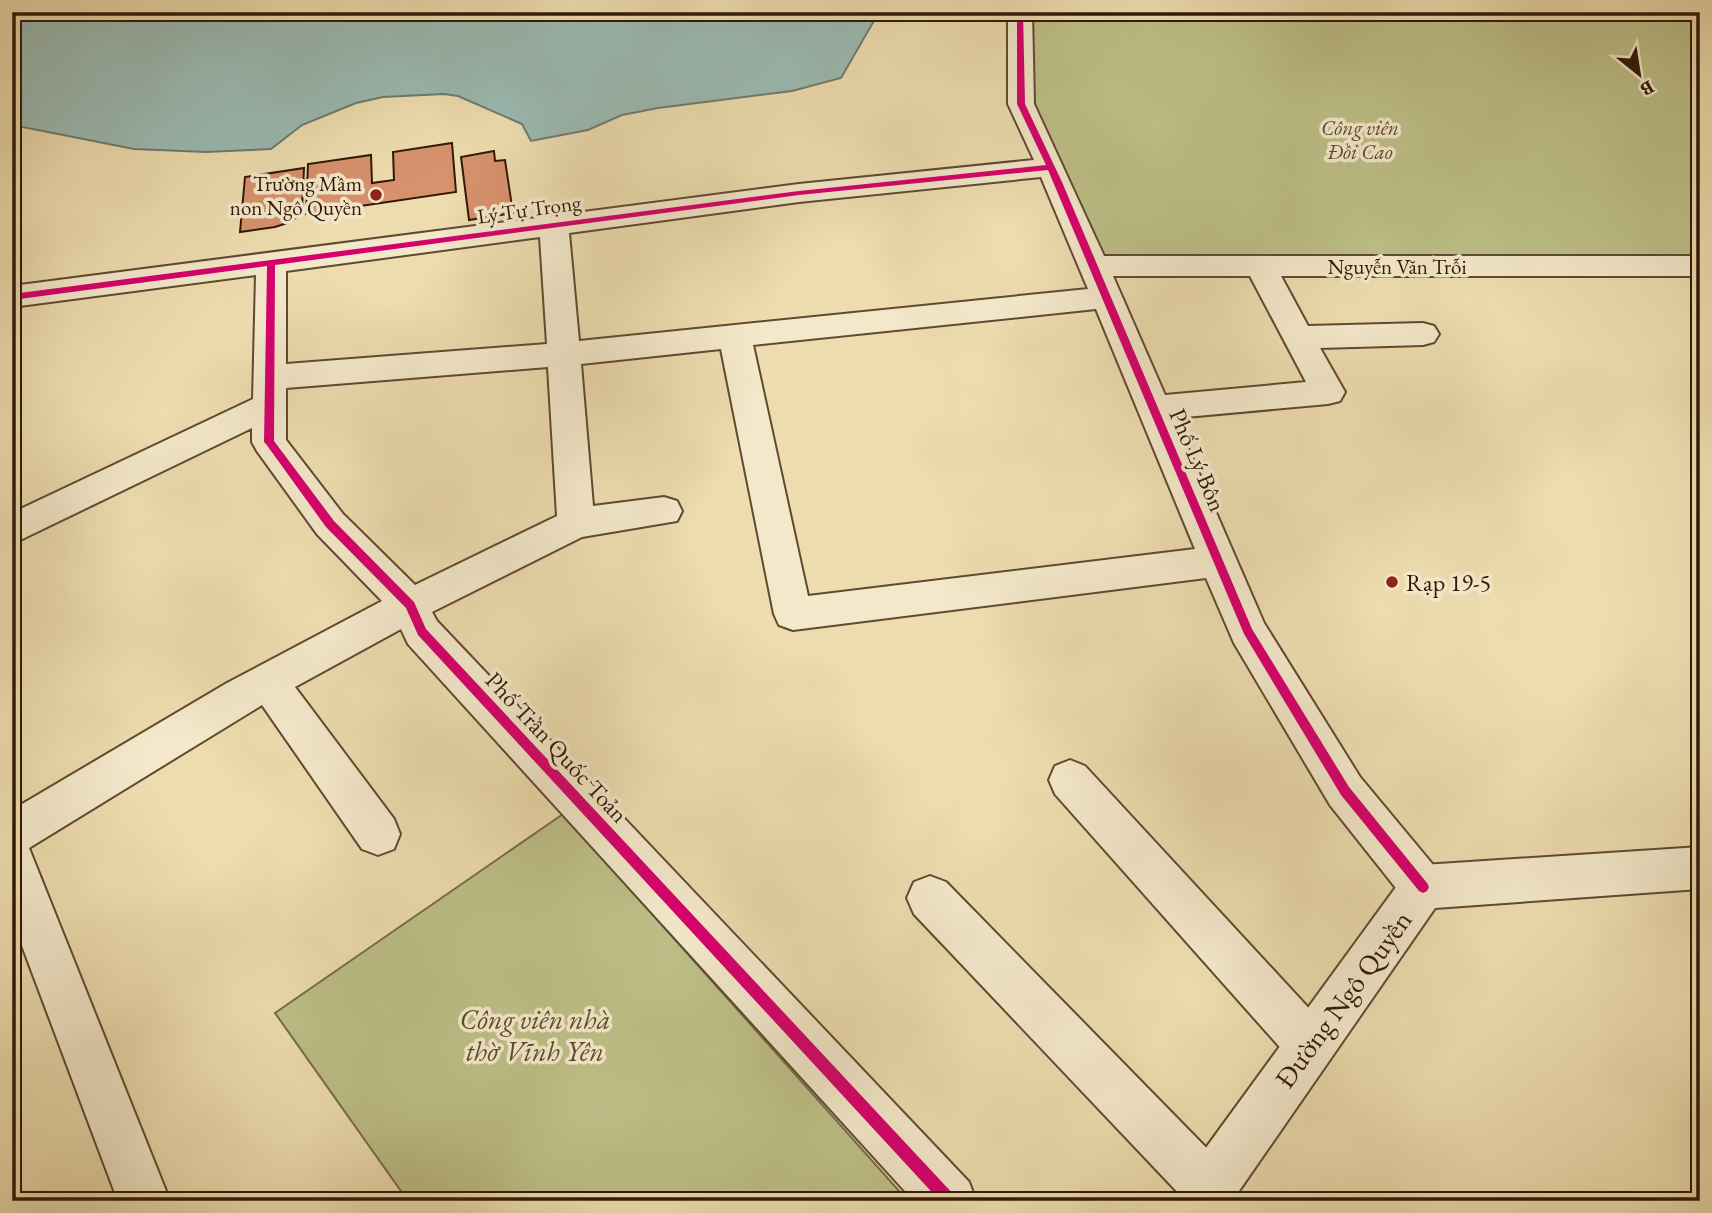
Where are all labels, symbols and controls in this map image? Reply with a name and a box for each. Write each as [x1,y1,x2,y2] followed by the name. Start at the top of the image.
[1604,38,1674,108] north arrow
[1636,74,1659,102] text: B
[1321,114,1399,165] park label: Công viên Đồi Cao
[230,170,362,222] place label: Trường Mầm non Ngô Quyền
[368,187,384,203] marker: Trường Mầm non Ngô Quyền
[475,188,583,230] street label: Lý Tự Trọng
[1327,253,1467,280] street label: Nguyễn Văn Trỗi
[1162,404,1234,517] street label: Phố Lý Bôn
[1406,567,1491,598] place label: Rạp 19-5
[1384,574,1400,590] marker: Rạp 19-5
[479,665,635,829] street label: Phố Trần Quốc Toản
[1266,903,1420,1095] street label: Đường Ngô Quyền
[460,1001,610,1069] park label: Công viên nhà thờ Vĩnh Yên

